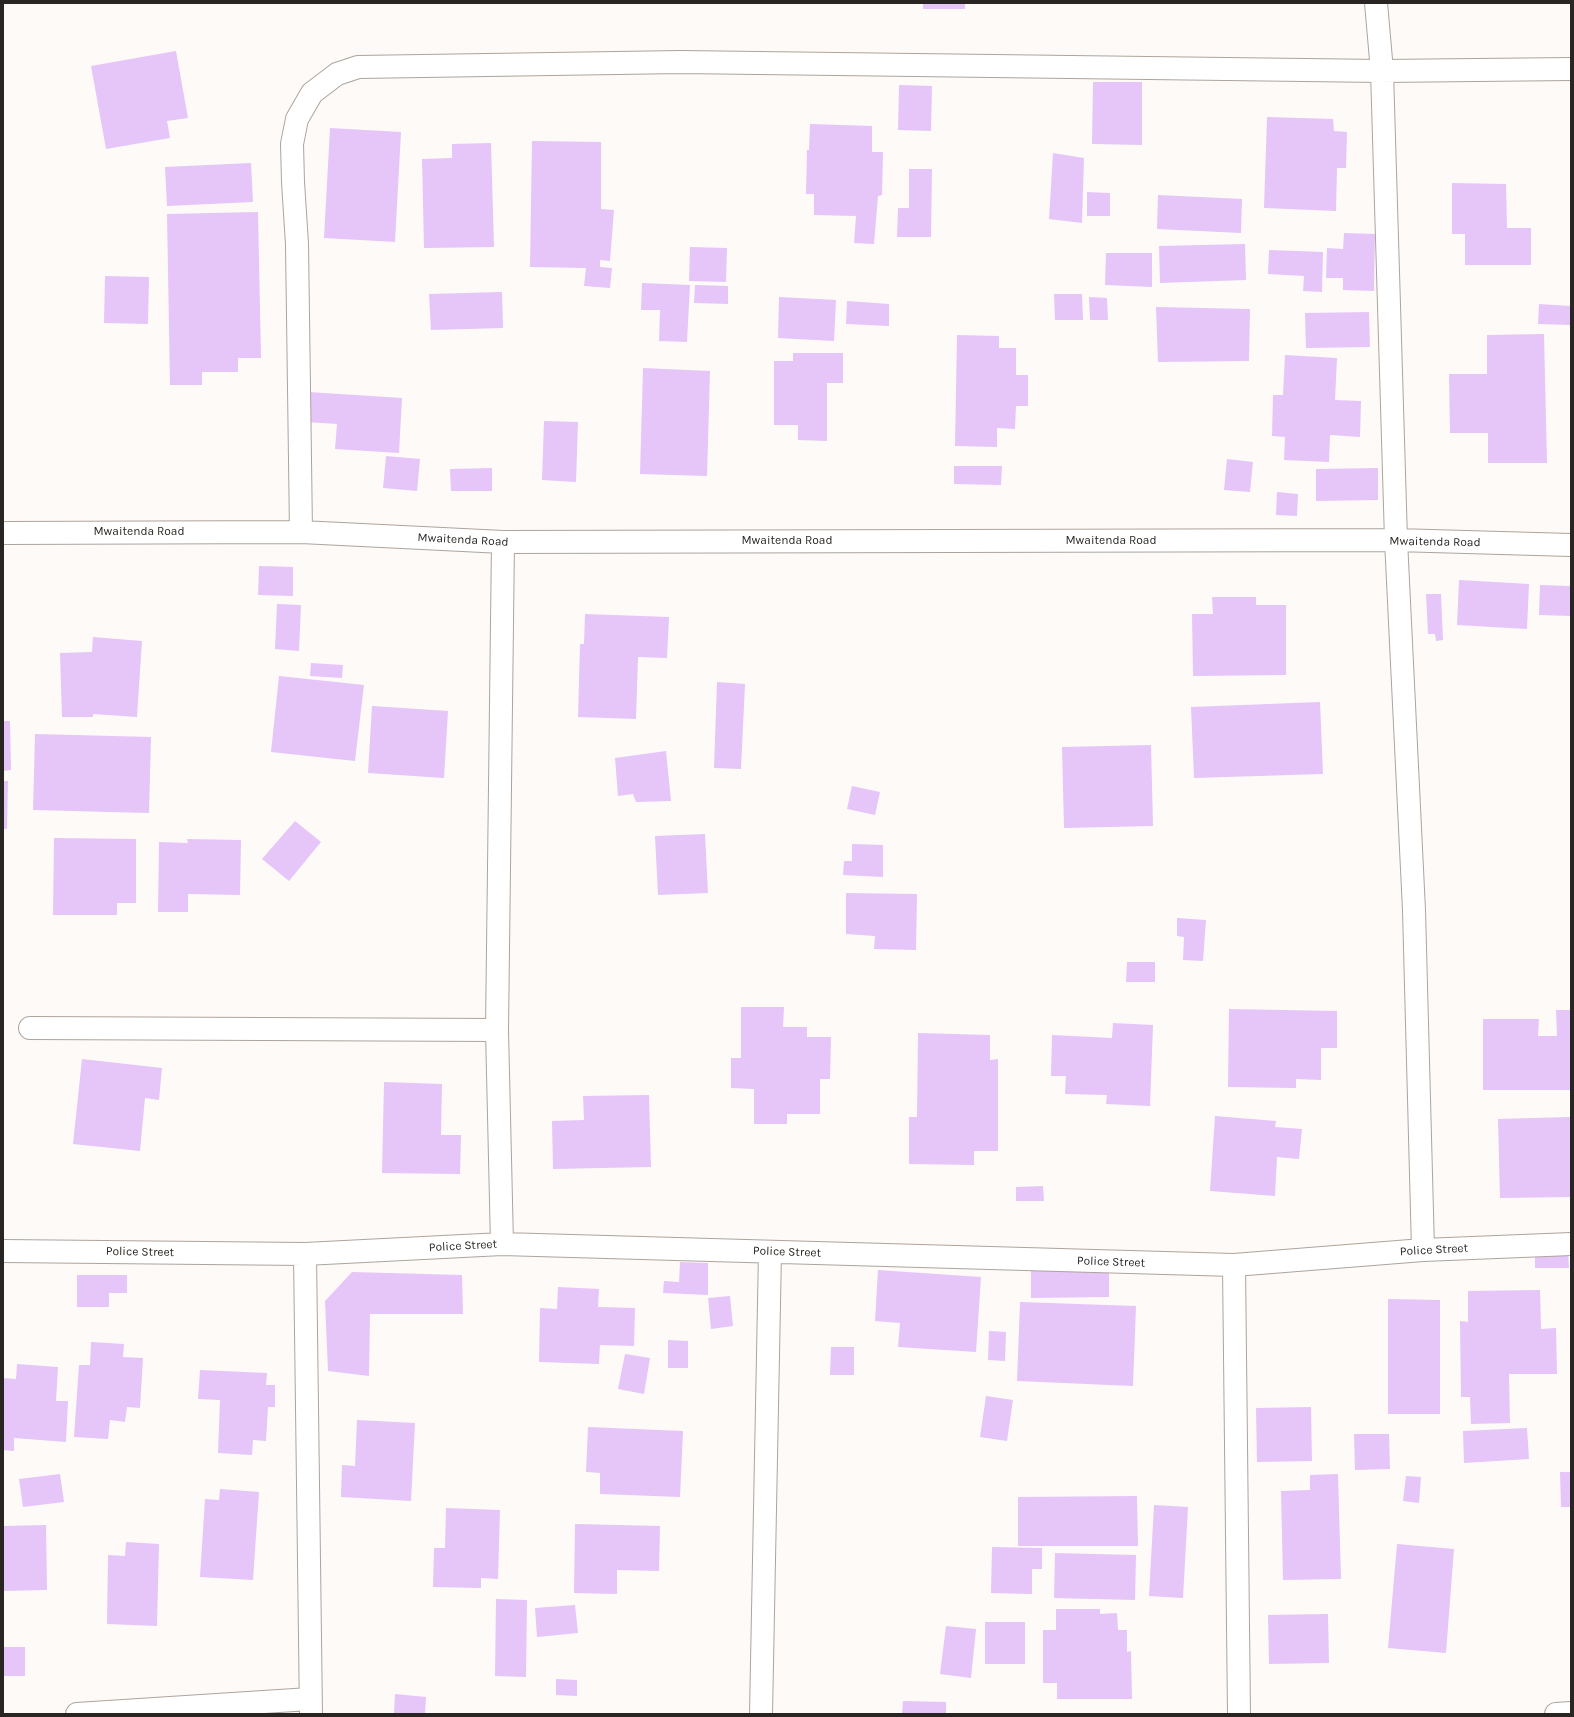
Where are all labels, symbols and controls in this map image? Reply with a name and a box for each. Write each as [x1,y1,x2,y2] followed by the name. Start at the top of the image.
[93,525,185,539] street label: Mwaitenda Road
[417,530,509,550] street label: Mwaitenda Road
[741,534,833,548] street label: Mwaitenda Road
[1065,534,1157,548] street label: Mwaitenda Road
[1389,534,1481,550] street label: Mwaitenda Road
[429,1237,497,1255] street label: Police Street
[1400,1241,1468,1259] street label: Police Street
[106,1244,174,1260] street label: Police Street
[753,1244,821,1260] street label: Police Street
[1077,1254,1145,1270] street label: Police Street

